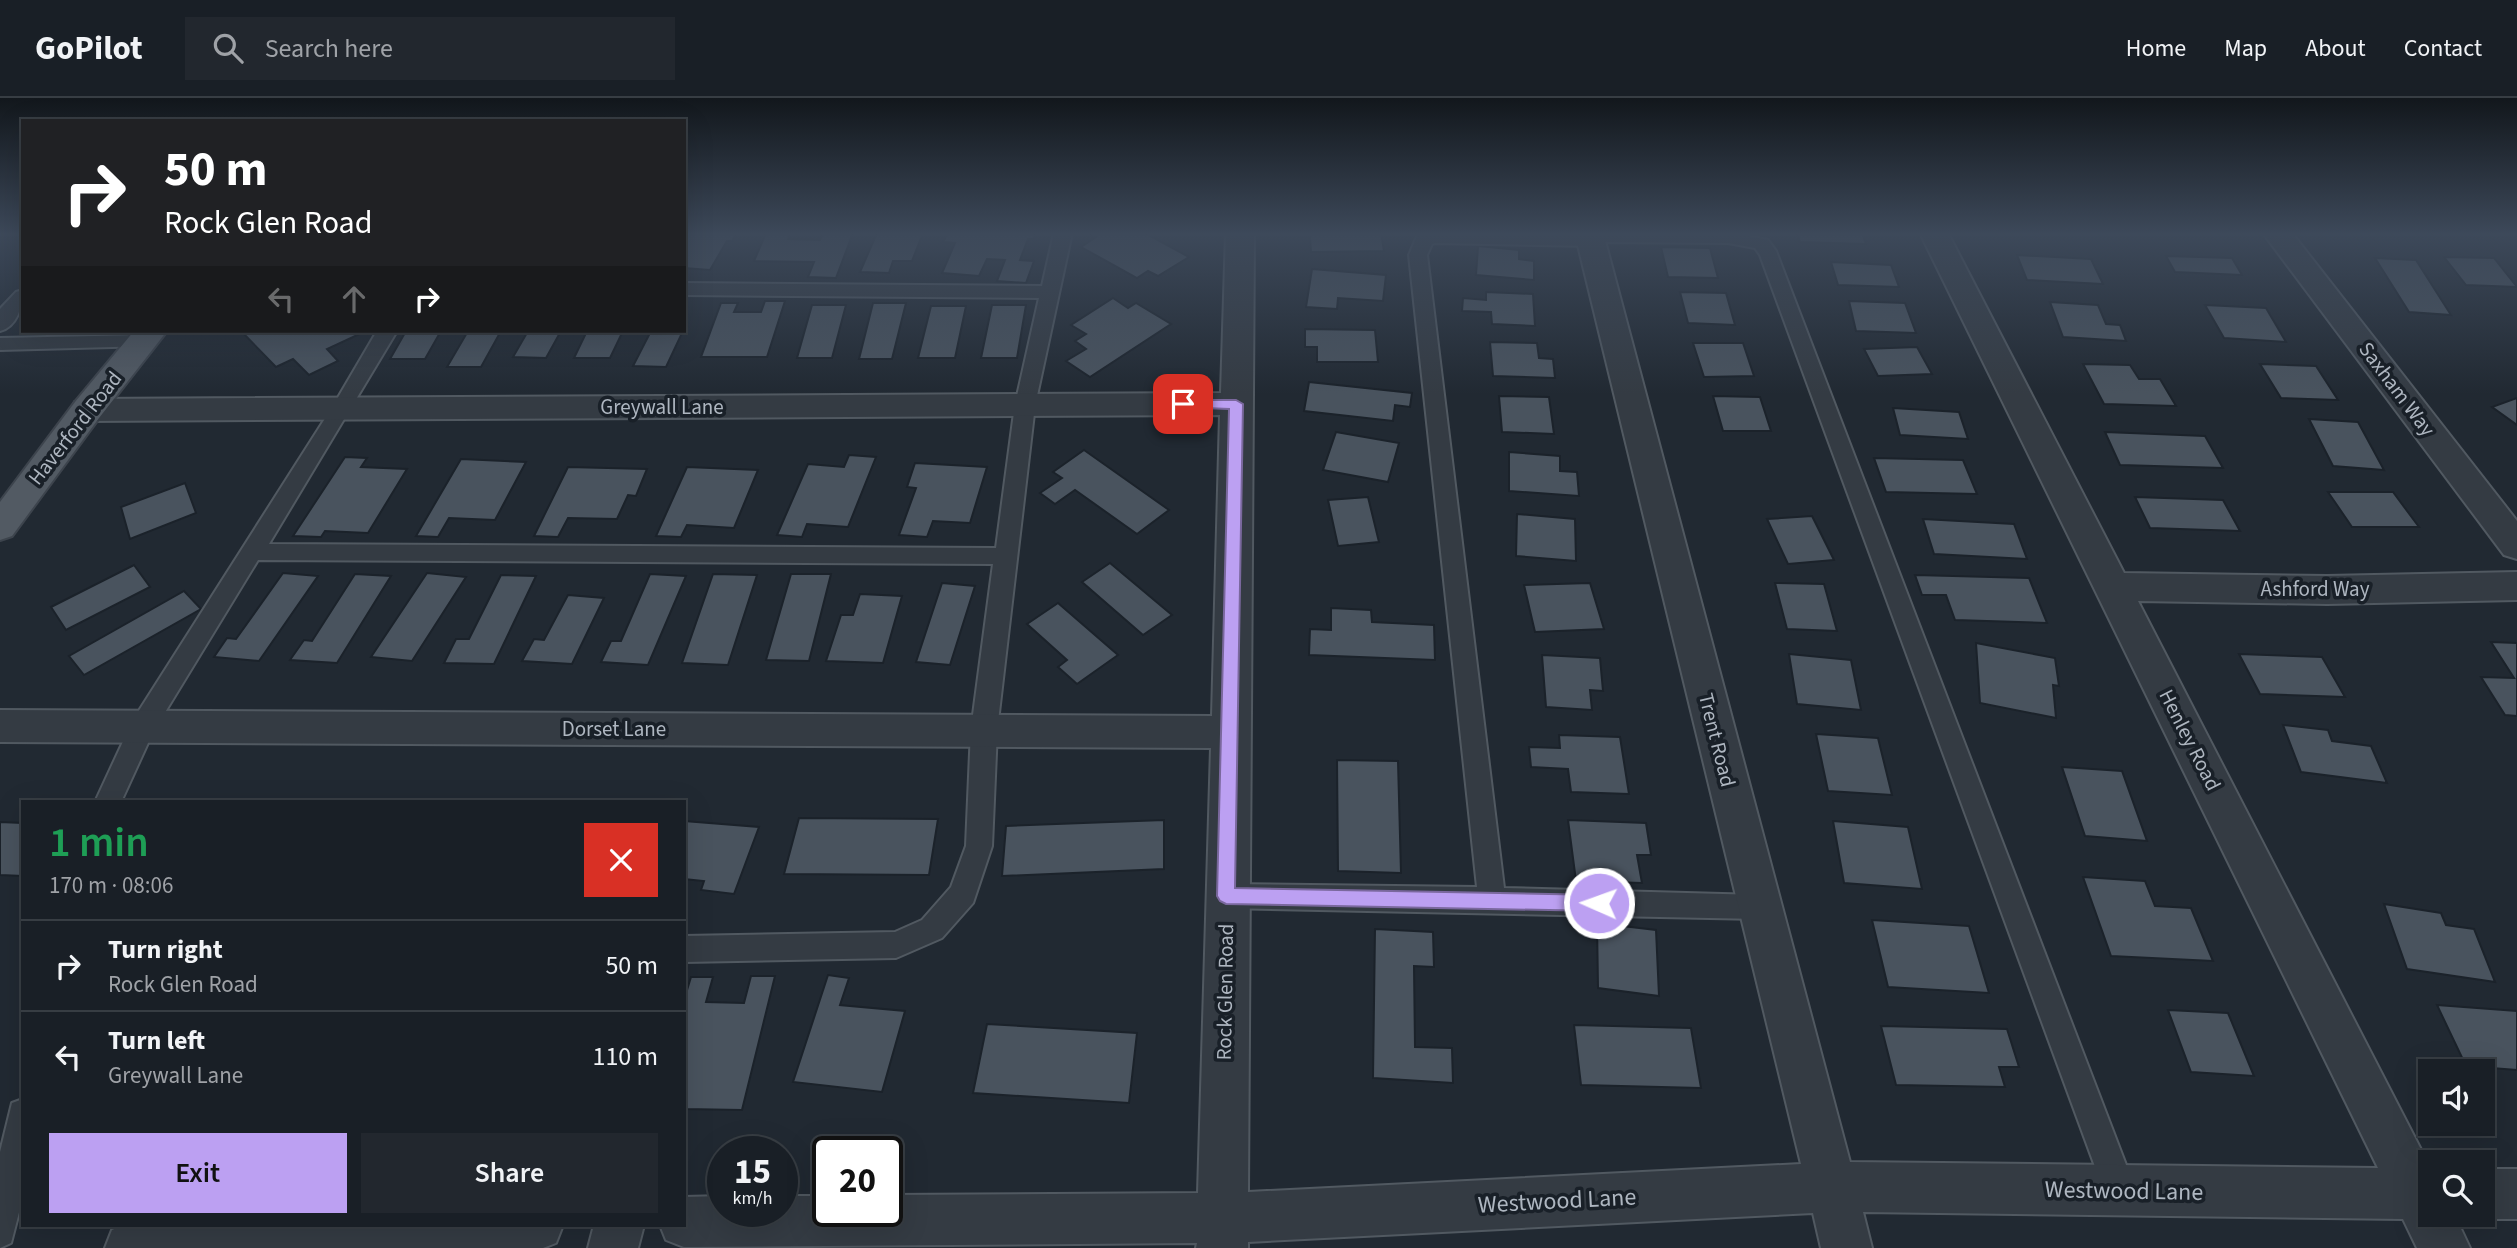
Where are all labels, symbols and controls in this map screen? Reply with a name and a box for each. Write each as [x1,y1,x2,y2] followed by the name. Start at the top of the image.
[185,17,675,80] search box
[35,25,143,72] text: GoPilot
[209,29,247,67] icon: search
[265,30,393,67] text: Search here
[2126,31,2186,66] text: Home
[2224,31,2267,66] text: Map
[2305,31,2366,66] text: About
[2404,31,2482,66] text: Contact
[164,135,268,205] text: 50 m
[49,147,140,238] icon: right
[164,200,372,246] text: Rock Glen Road
[262,280,300,318] icon: left
[335,280,373,318] icon: ahead
[408,280,446,318] icon: right
[2352,336,2443,443] street label: Saxham Way
[21,365,129,491] street label: Haverford Road
[1153,374,1213,434] pin
[1164,385,1202,423] icon: arrive
[600,392,724,422] street label: Greywall Lane
[2261,574,2370,604] street label: Ashford Way
[2152,684,2228,796] street label: Henley Road
[1691,690,1743,790] street label: Trent Road
[562,714,666,744] street label: Dorset Lane
[49,813,149,873] text: 1 min
[584,823,658,897] button: close
[1562,866,1636,940] position arrow
[49,869,173,902] text: 170 m · 08:06
[1209,923,1241,1061] street label: Rock Glen Road
[108,931,223,968] text: Turn right
[49,947,87,985] icon: right
[605,947,658,984] text: 50 m
[108,968,258,1001] text: Rock Glen Road
[108,1022,205,1059] text: Turn left
[49,1038,87,1076] icon: left
[592,1038,658,1075] text: 110 m
[108,1059,243,1092] text: Greywall Lane
[2418,1059,2495,1227] map controls
[2418,1059,2495,1136] button: sound
[49,1133,347,1213] button: Exit
[361,1133,658,1213] button: Share
[812,1136,903,1227] speed limit sign: 20
[734,1147,771,1197] text: 15
[2418,1150,2495,1227] button: search
[2044,1172,2204,1210] street label: Westwood Lane
[1477,1179,1637,1223] street label: Westwood Lane
[733,1186,772,1211] text: km/h

